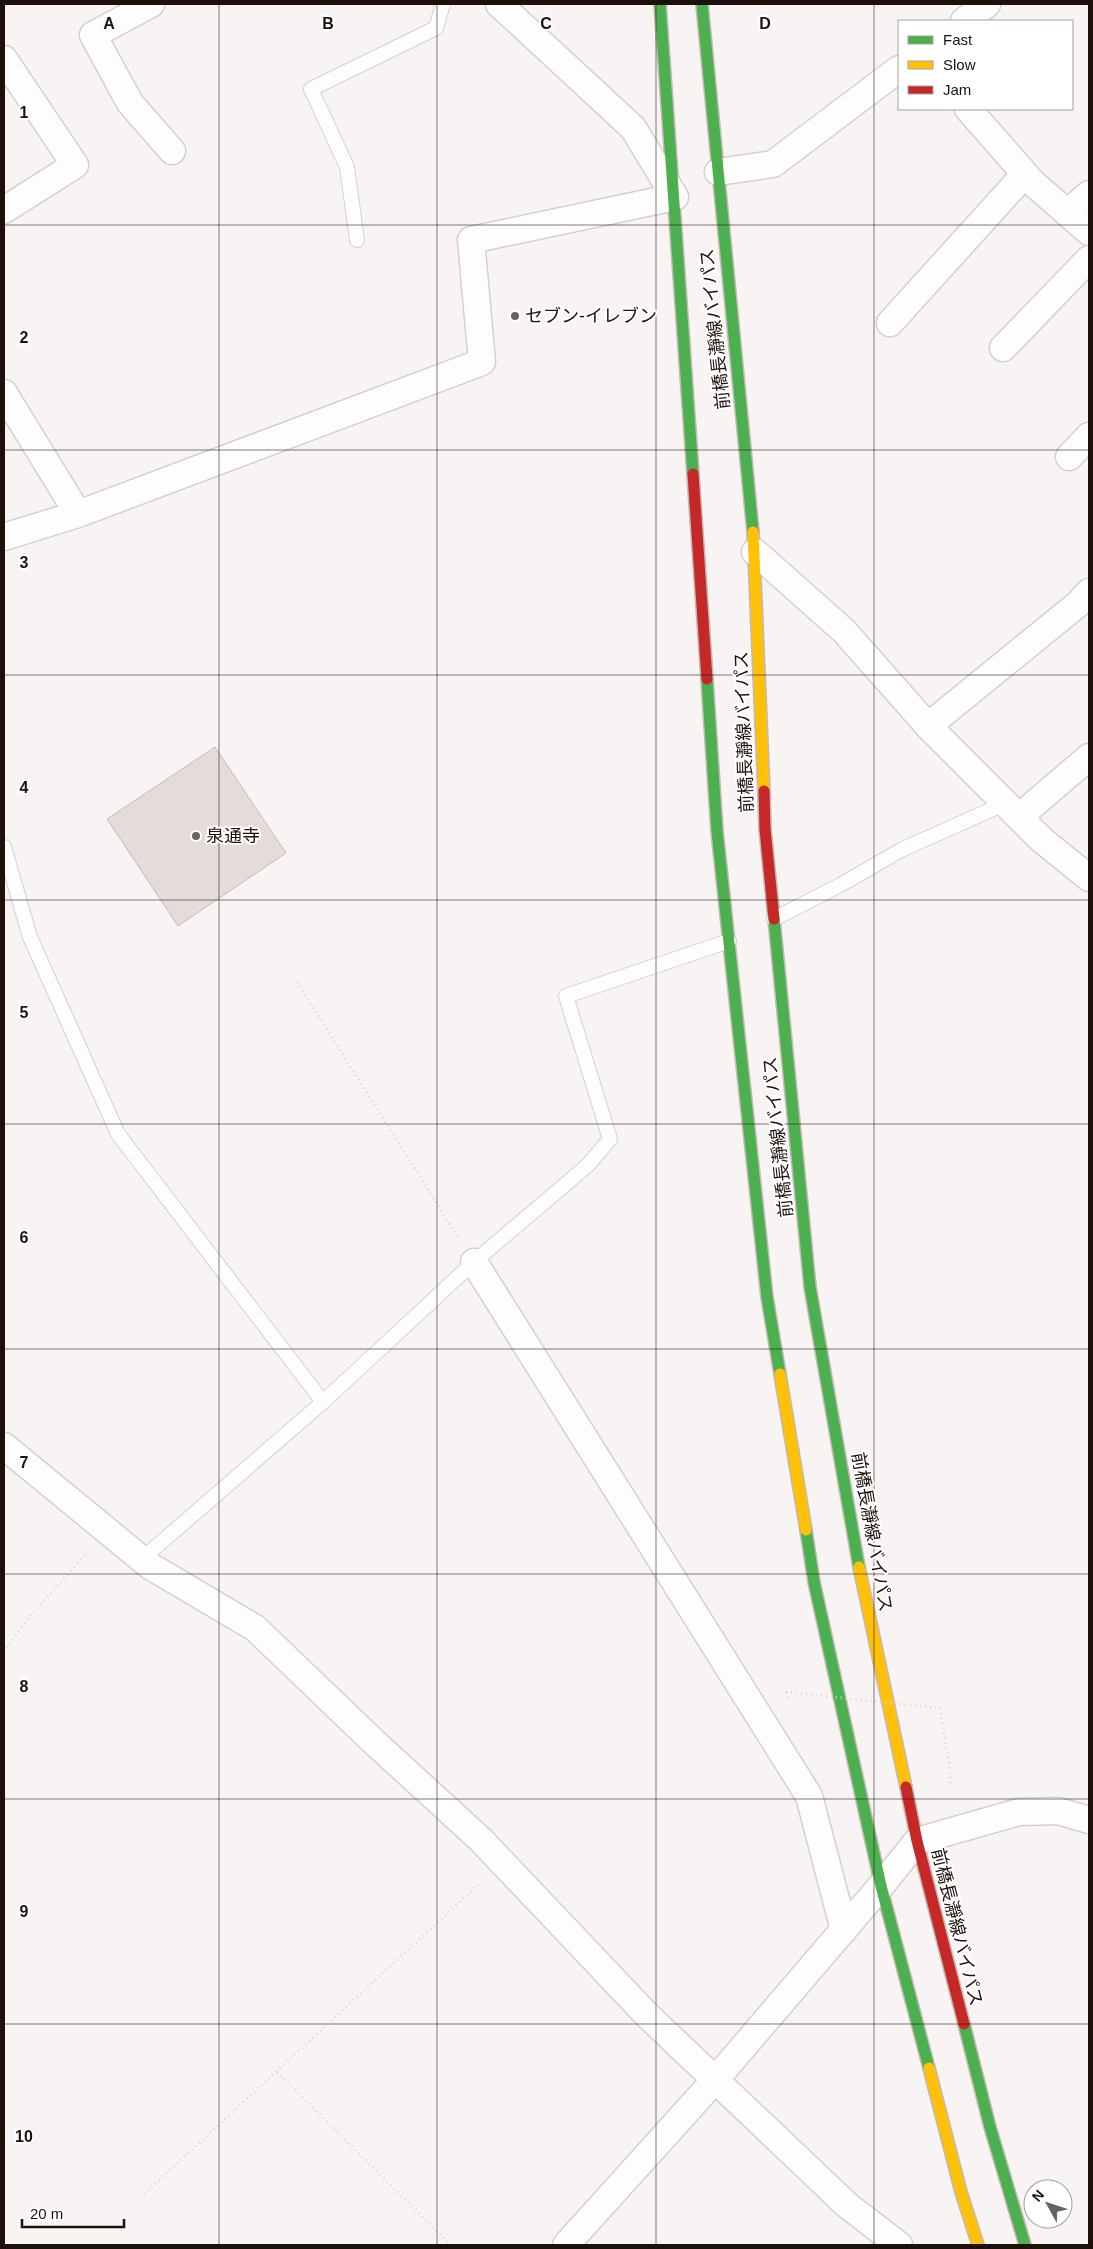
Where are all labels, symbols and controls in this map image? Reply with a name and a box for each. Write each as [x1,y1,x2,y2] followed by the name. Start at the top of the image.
[103,15,115,32] text: A
[322,15,334,32] text: B
[540,15,552,32] text: C
[759,15,771,32] text: D
[898,20,1073,110] legend
[943,31,973,48] text: Fast
[943,56,976,73] text: Slow
[943,81,971,98] text: Jam
[20,104,29,121] text: 1
[697,248,733,410] street label: 前橋長瀞線バイパス
[525,306,657,326] place label: セブン-イレブン
[509,310,521,322] marker: セブン-イレブン
[20,329,29,346] text: 2
[20,554,29,571] text: 3
[731,651,757,813] street label: 前橋長瀞線バイパス
[20,779,29,796] text: 4
[206,826,260,846] place label: 泉通寺
[190,830,202,842] marker: 泉通寺
[20,1004,29,1021] text: 5
[760,1056,796,1218] street label: 前橋長瀞線バイパス
[20,1229,29,1246] text: 6
[848,1451,896,1613] street label: 前橋長瀞線バイパス
[20,1454,29,1471] text: 7
[20,1678,29,1695] text: 8
[928,1846,986,2008] street label: 前橋長瀞線バイパス
[20,1903,29,1920] text: 9
[15,2128,33,2145] text: 10
[1023,2179,1073,2229] north arrow
[1029,2187,1047,2205] text: N
[22,2196,125,2228] scale bar
[30,2205,63,2222] text: 20 m

